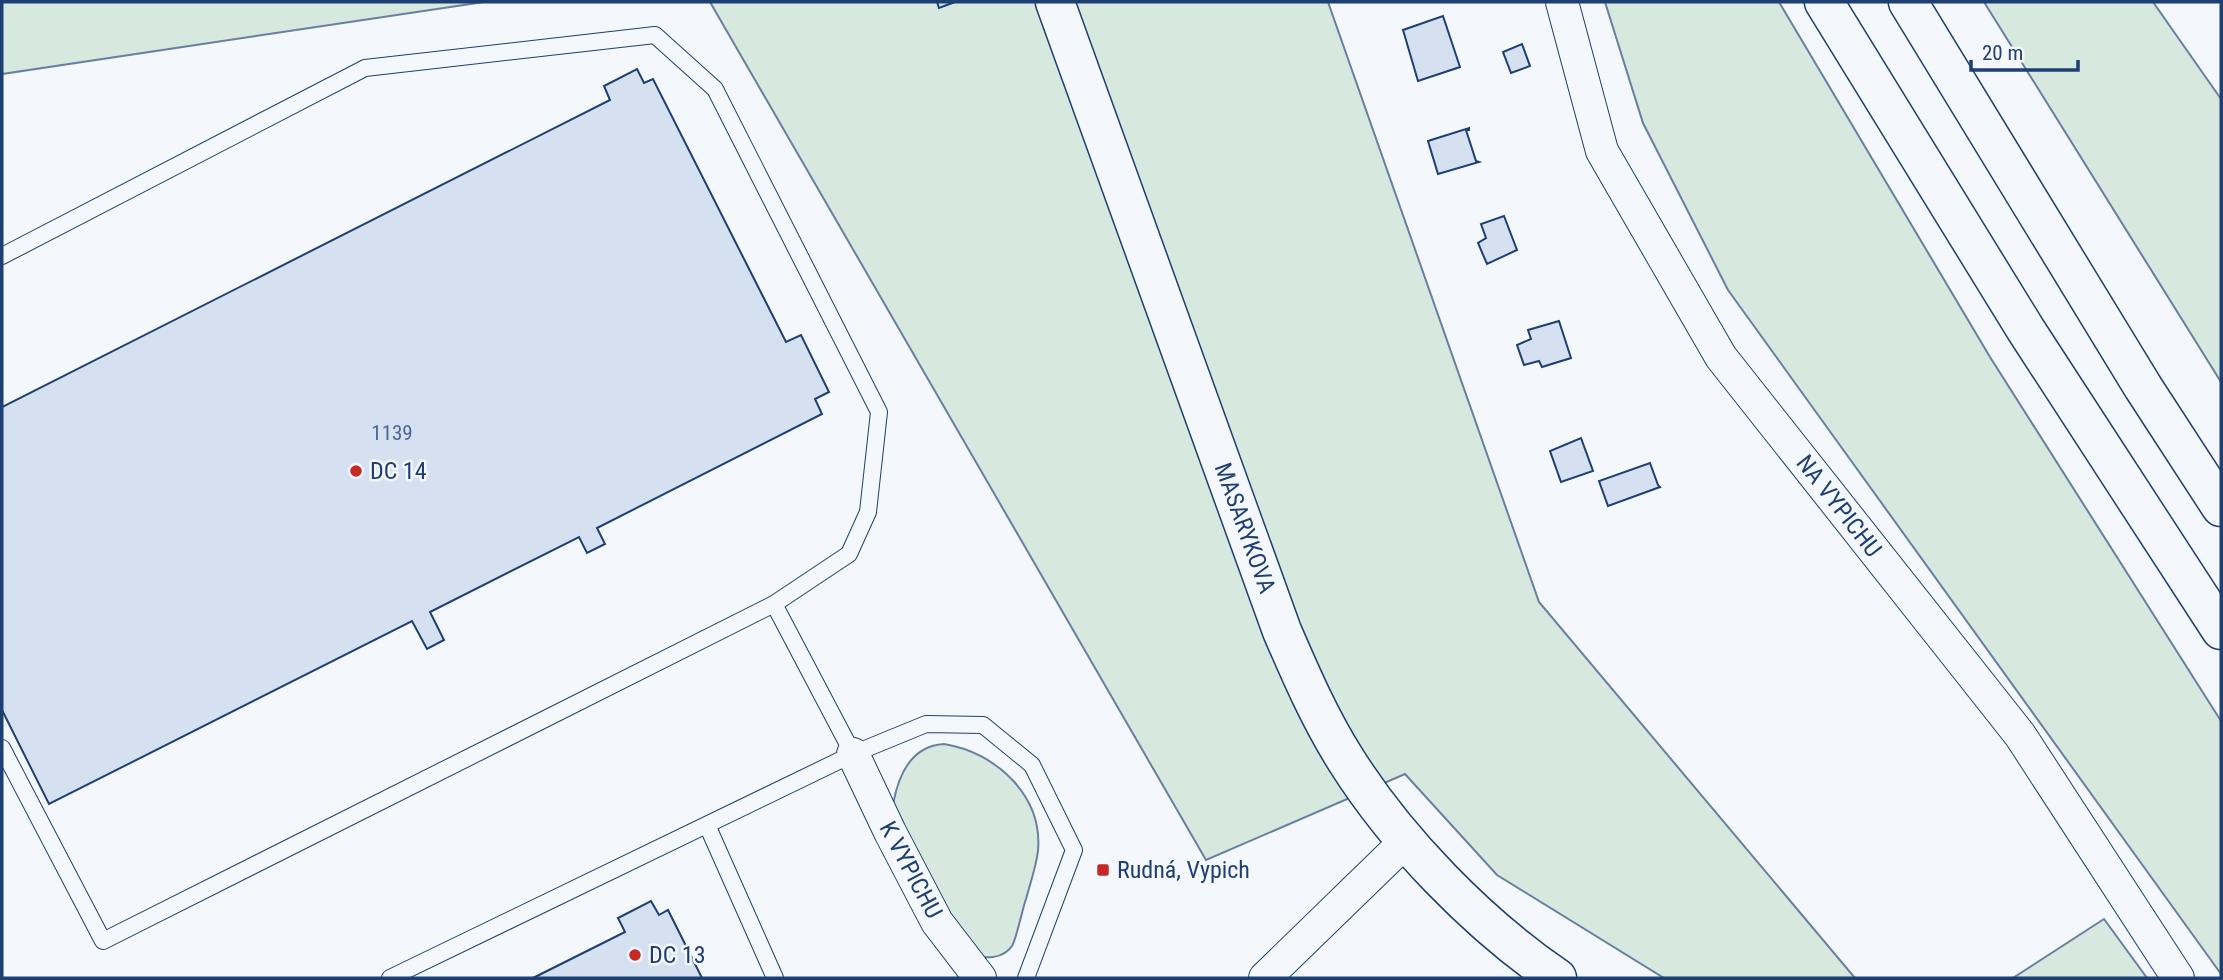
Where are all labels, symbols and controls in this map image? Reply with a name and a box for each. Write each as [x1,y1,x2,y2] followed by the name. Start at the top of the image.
[1971,28,2078,72] scale bar
[1982,41,2023,65] text: 20 m
[371,421,413,445] house number: 1139
[1790,449,1888,563] street label: NA VYPICHU
[370,457,427,485] place label: DC 14
[1208,459,1282,597] street label: MASARYKOVA
[348,463,364,479] marker: DC 14
[874,817,948,923] street label: K VYPICHU
[1117,856,1250,884] place label: Rudná, Vypich
[1095,862,1111,878] marker: Rudná, Vypich
[649,941,706,969] place label: DC 13
[627,947,643,963] marker: DC 13

